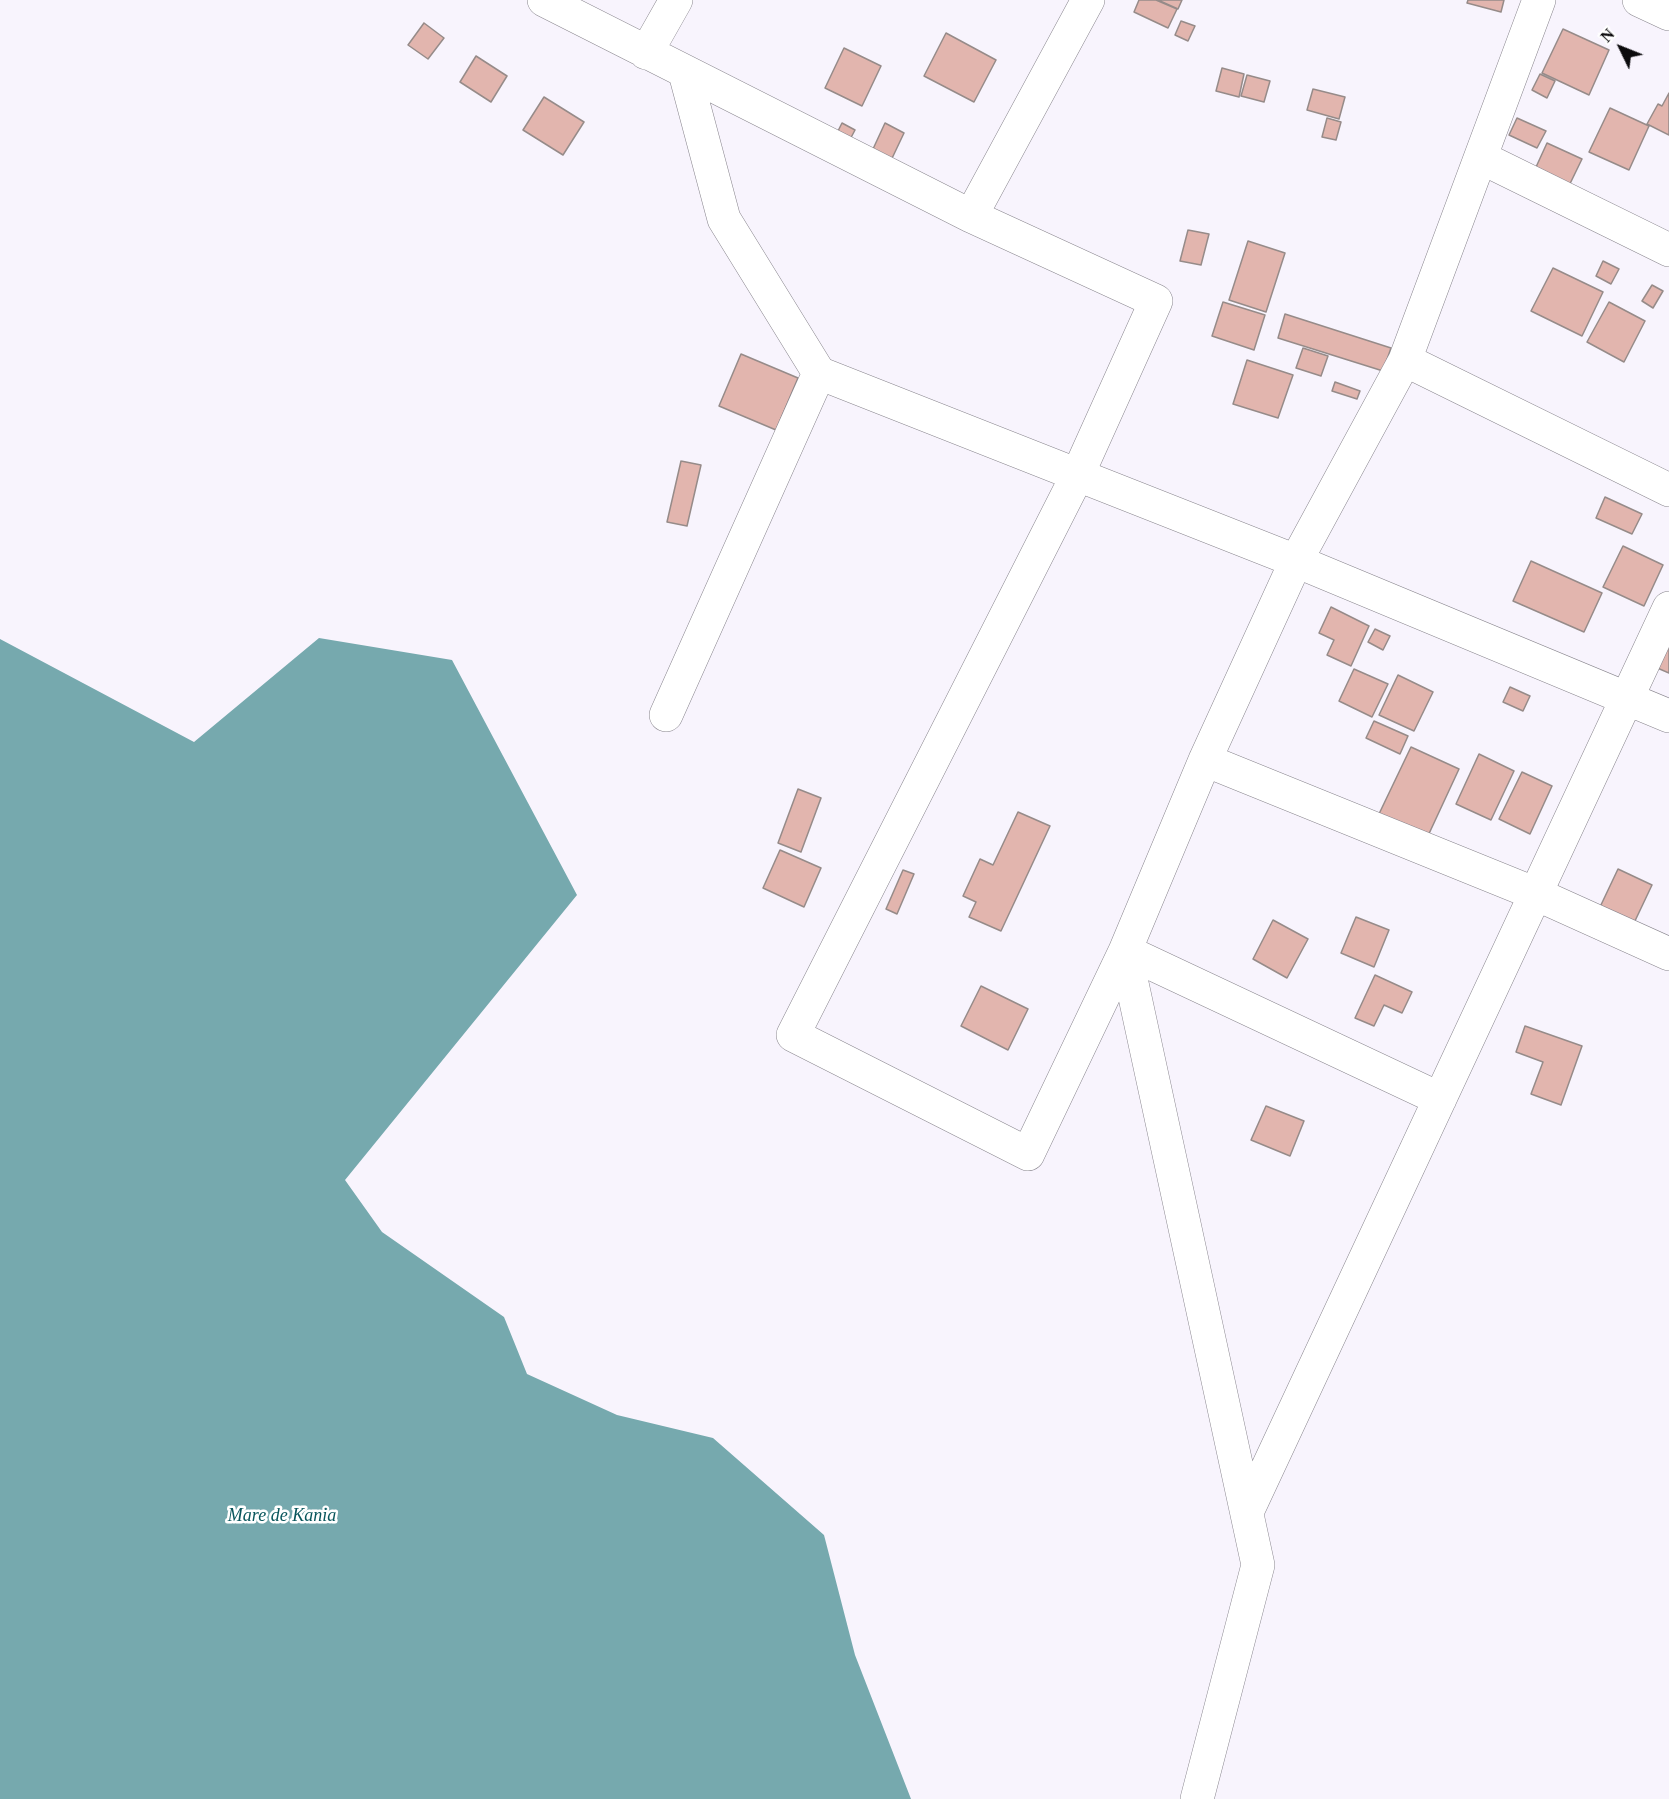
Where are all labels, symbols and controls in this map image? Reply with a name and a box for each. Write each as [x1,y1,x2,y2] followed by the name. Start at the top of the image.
[1591,18,1651,78] north arrow
[1597,25,1618,45] text: N
[228,1505,336,1527] water label: Mare de Kania

